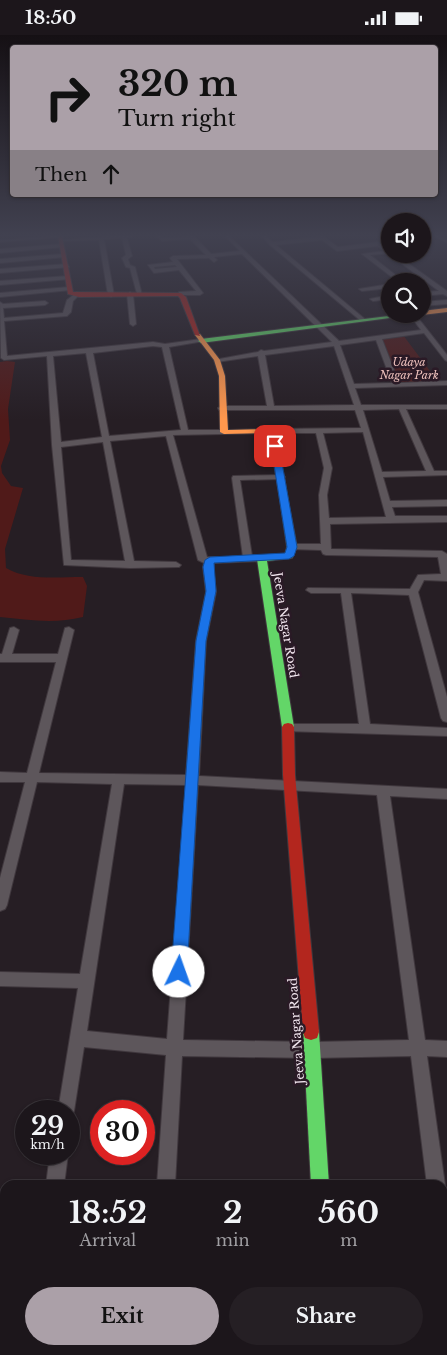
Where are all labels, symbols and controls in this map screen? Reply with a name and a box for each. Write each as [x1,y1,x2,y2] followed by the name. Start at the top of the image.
[25,6,76,29] text: 18:50
[118,62,238,105] text: 320 m
[35,65,100,130] icon: right
[118,105,236,132] text: Turn right
[97,160,125,188] icon: ahead
[35,163,87,186] text: Then
[381,213,431,323] map controls
[381,213,431,263] button: sound
[381,273,431,323] button: search
[378,355,439,382] park label: Udaya Nagar Park
[254,425,296,467] pin
[261,432,289,460] icon: arrive
[270,569,302,679] street label: Jeeva Nagar Road
[152,945,204,997] position arrow
[285,977,307,1087] street label: Jeeva Nagar Road
[90,1100,155,1165] speed limit sign: 30
[31,1111,64,1142] text: 29
[30,1137,65,1152] text: km/h
[69,1194,147,1231] text: 18:52
[223,1194,242,1231] text: 2
[318,1194,379,1231] text: 560
[80,1230,136,1250] text: Arrival
[216,1230,249,1250] text: min
[340,1230,357,1250] text: m
[25,1287,219,1345] button: Exit
[229,1287,423,1345] button: Share

